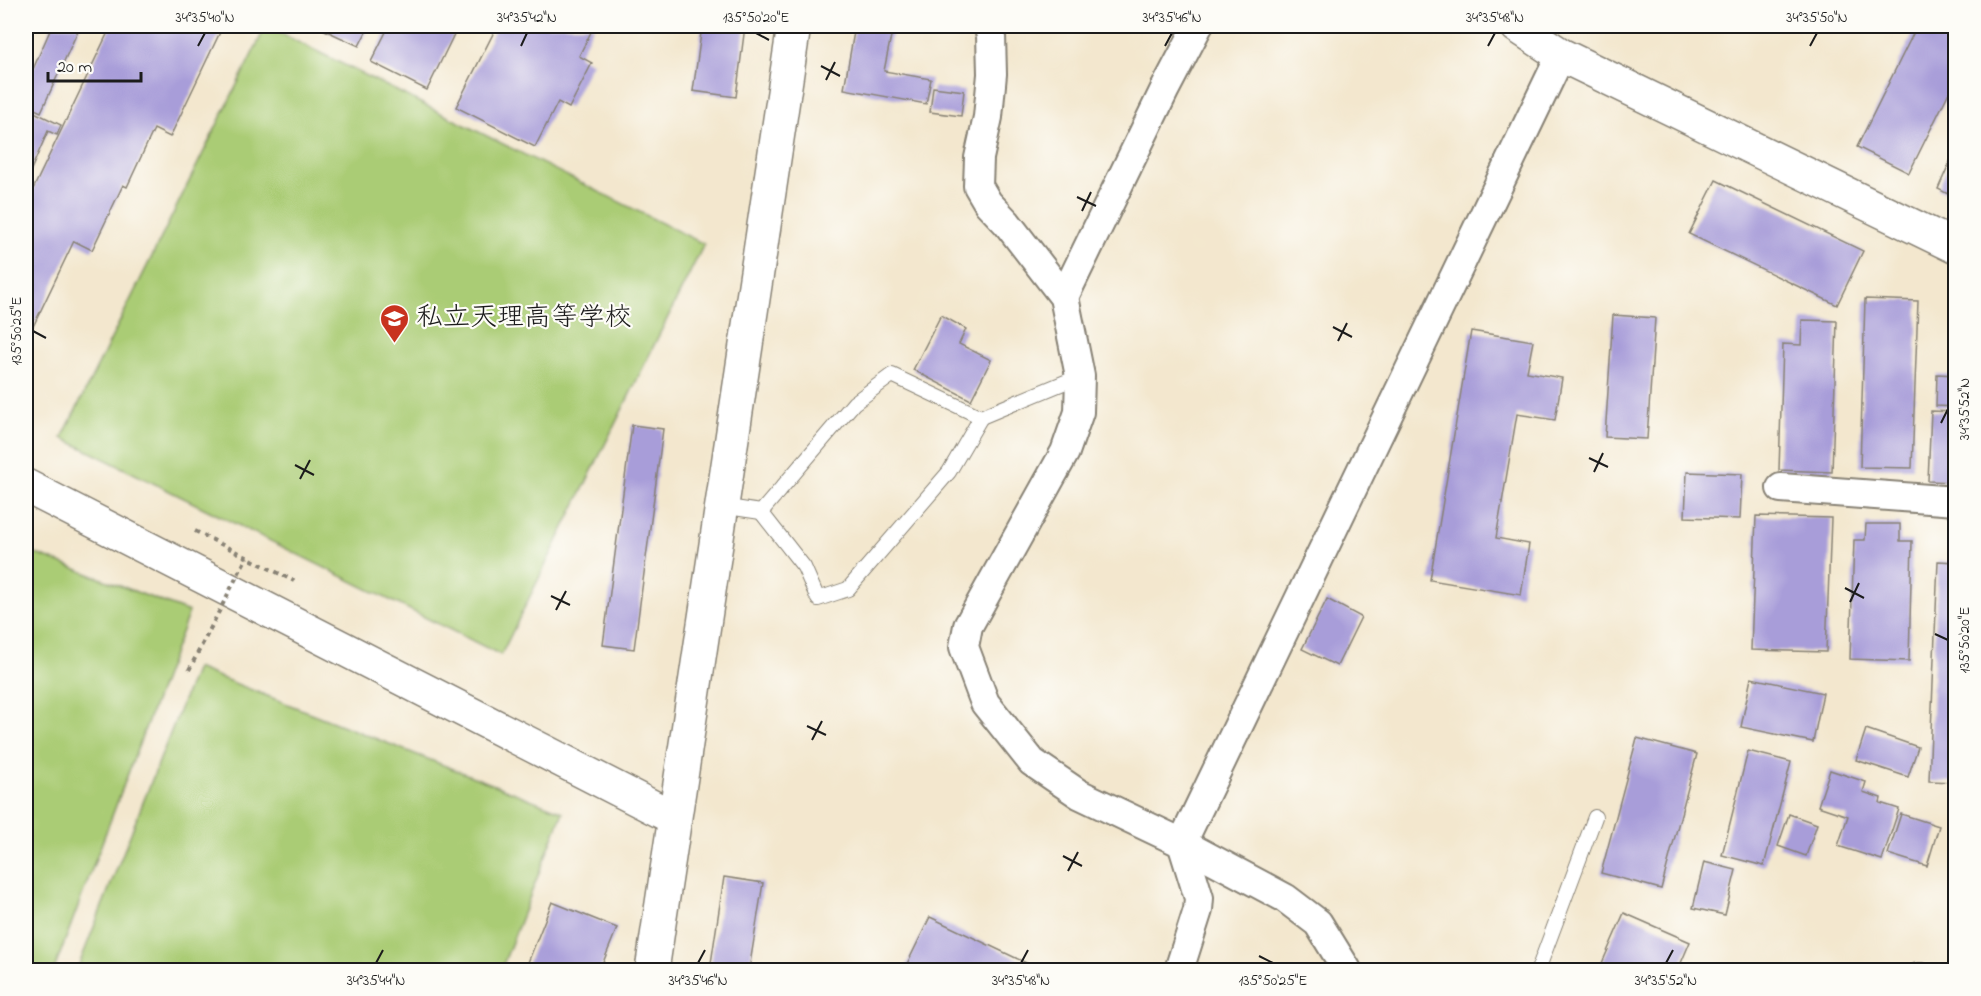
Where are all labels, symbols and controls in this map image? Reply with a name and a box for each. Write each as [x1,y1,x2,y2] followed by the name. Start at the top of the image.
[175,7,235,29] text: 34°35'40"N
[497,7,557,29] text: 34°35'42"N
[723,7,789,29] text: 135°50'20"E
[1142,7,1202,29] text: 34°35'46"N
[1466,7,1524,29] text: 34°35'48"N
[1786,7,1848,29] text: 34°35'50"N
[48,45,141,83] scale bar
[57,55,92,81] text: 20 m
[6,297,28,365] text: 135°50'25"E
[416,299,632,338] place label: 私立天理高等学校
[379,302,411,344] school or university icon: 私立天理高等学校
[1954,378,1976,440] text: 34°35'52"N
[1954,607,1976,673] text: 135°50'20"E
[347,970,405,992] text: 34°35'44"N
[668,970,728,992] text: 34°35'46"N
[992,970,1050,992] text: 34°35'48"N
[1239,970,1307,992] text: 135°50'25"E
[1635,970,1697,992] text: 34°35'52"N

